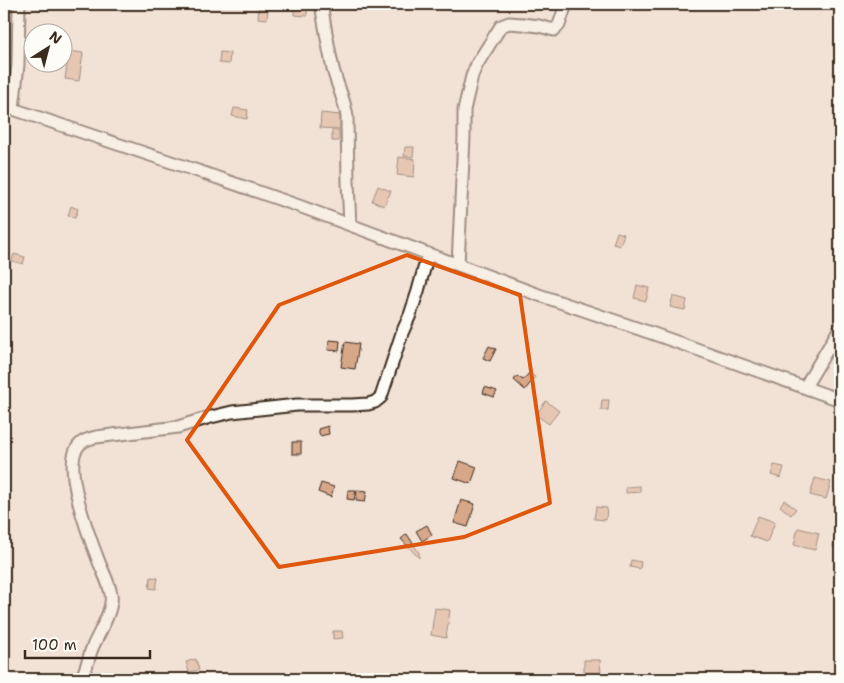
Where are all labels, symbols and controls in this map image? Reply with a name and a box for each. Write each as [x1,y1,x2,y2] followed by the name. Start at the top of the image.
[22,22,72,72] north arrow
[46,27,65,48] text: N
[25,628,150,660] scale bar
[32,635,77,655] text: 100 m

